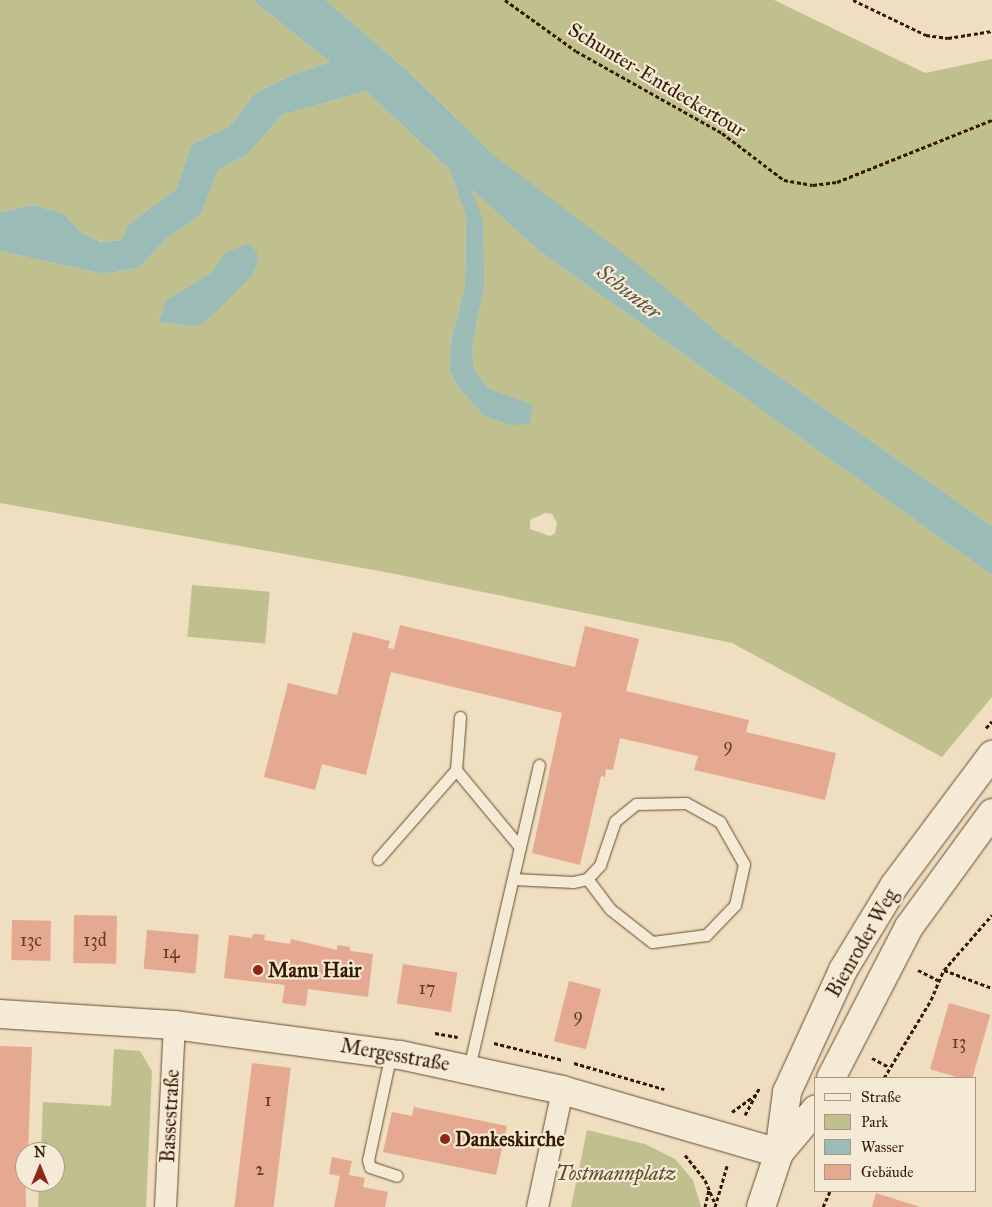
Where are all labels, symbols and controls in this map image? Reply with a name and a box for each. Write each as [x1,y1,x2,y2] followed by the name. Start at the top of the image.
[564,17,750,143] street label: Schunter-Entdeckertour
[592,259,666,325] water label: Schunter
[723,734,733,756] house number: 9
[821,884,903,1002] street label: Bienroder Weg
[20,929,42,951] house number: 13c
[83,929,107,951] house number: 13d
[162,941,180,963] house number: 14
[268,958,361,982] place label: Manu Hair
[252,964,264,976] marker: Manu Hair
[419,977,435,999] house number: 17
[573,1004,583,1026] house number: 9
[952,1031,966,1053] house number: 13
[339,1034,451,1076] street label: Mergesstraße
[156,1069,184,1163] street label: Bassestraße
[814,1077,977,1192] legend
[861,1088,901,1106] text: Straße
[264,1089,272,1111] house number: 1
[861,1113,888,1131] text: Park
[455,1127,565,1151] place label: Dankeskirche
[439,1133,451,1145] marker: Dankeskirche
[861,1138,904,1156] text: Wasser
[15,1142,65,1192] north arrow
[34,1144,46,1161] text: N
[256,1158,264,1180] house number: 2
[556,1161,676,1185] park label: Tostmannplatz
[861,1163,914,1181] text: Gebäude

